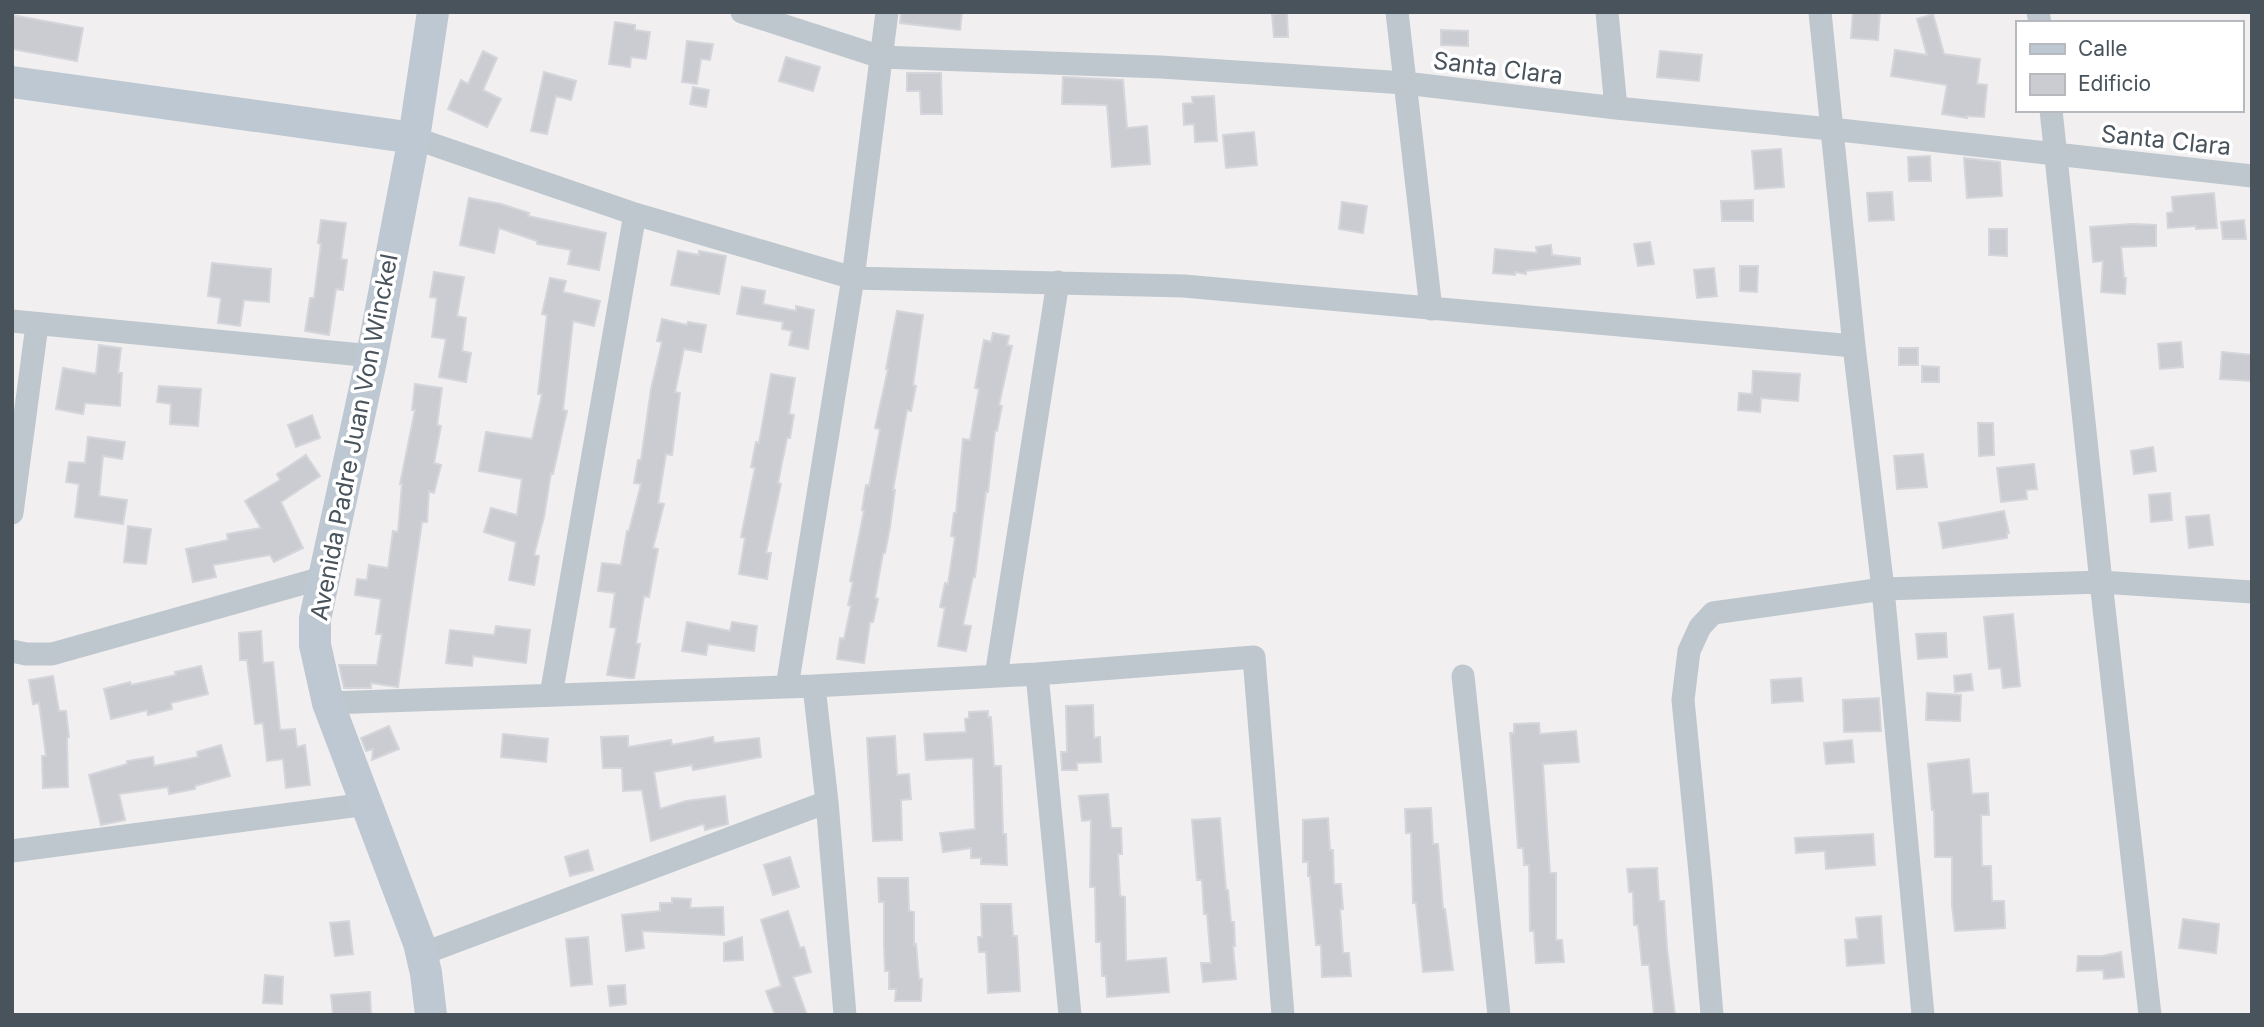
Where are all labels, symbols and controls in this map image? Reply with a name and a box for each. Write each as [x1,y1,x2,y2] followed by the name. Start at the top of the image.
[2016,21,2243,112] legend
[2078,36,2128,61] text: Calle
[1431,46,1565,90] street label: Santa Clara
[2078,71,2151,96] text: Edificio
[2100,119,2232,161] street label: Santa Clara
[304,251,404,623] street label: Avenida Padre Juan Von Winckel

